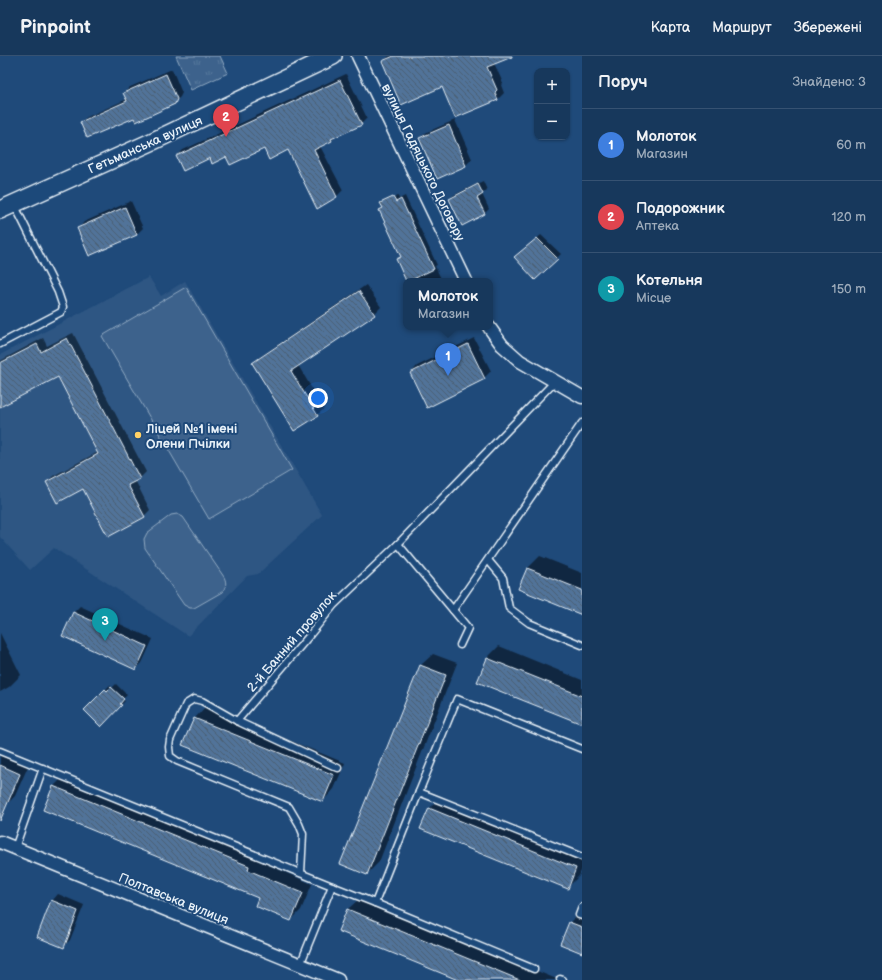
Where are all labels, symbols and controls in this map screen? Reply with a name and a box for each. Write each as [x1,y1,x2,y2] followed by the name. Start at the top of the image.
[20,16,91,39] text: Pinpoint
[651,19,690,36] text: Карта
[712,19,772,36] text: Маршрут
[794,19,862,36] text: Збережені
[534,68,570,140] map controls
[534,68,570,104] button: +
[598,72,648,92] text: Поруч
[792,74,866,90] text: Знайдено: 3
[378,81,468,244] street label: вулиця Гадяцького Договору
[213,104,239,137] pin: 2
[534,104,570,140] button: −
[86,112,205,177] street label: Гетьманська вулиця
[636,127,696,146] text: Молоток
[608,137,614,153] text: 1
[836,137,866,153] text: 60 m
[636,146,688,162] text: Магазин
[636,199,725,218] text: Подорожник
[607,209,615,225] text: 2
[831,209,866,225] text: 120 m
[636,218,679,234] text: Аптека
[636,271,703,290] text: Котельня
[403,278,493,330] popup
[607,281,615,297] text: 3
[832,281,866,297] text: 150 m
[418,287,478,306] text: Молоток
[636,290,671,306] text: Місце
[418,306,470,322] text: Магазин
[435,343,461,376] pin: 1
[308,388,328,408] your location
[145,421,237,452] place label: Ліцей №1 імені Олени Пчілки
[133,430,143,440] marker: Ліцей №1 імені Олени Пчілки
[244,588,340,695] street label: 2-й Банний провулок
[92,608,118,641] pin: 3
[116,870,231,928] street label: Полтавська вулиця

